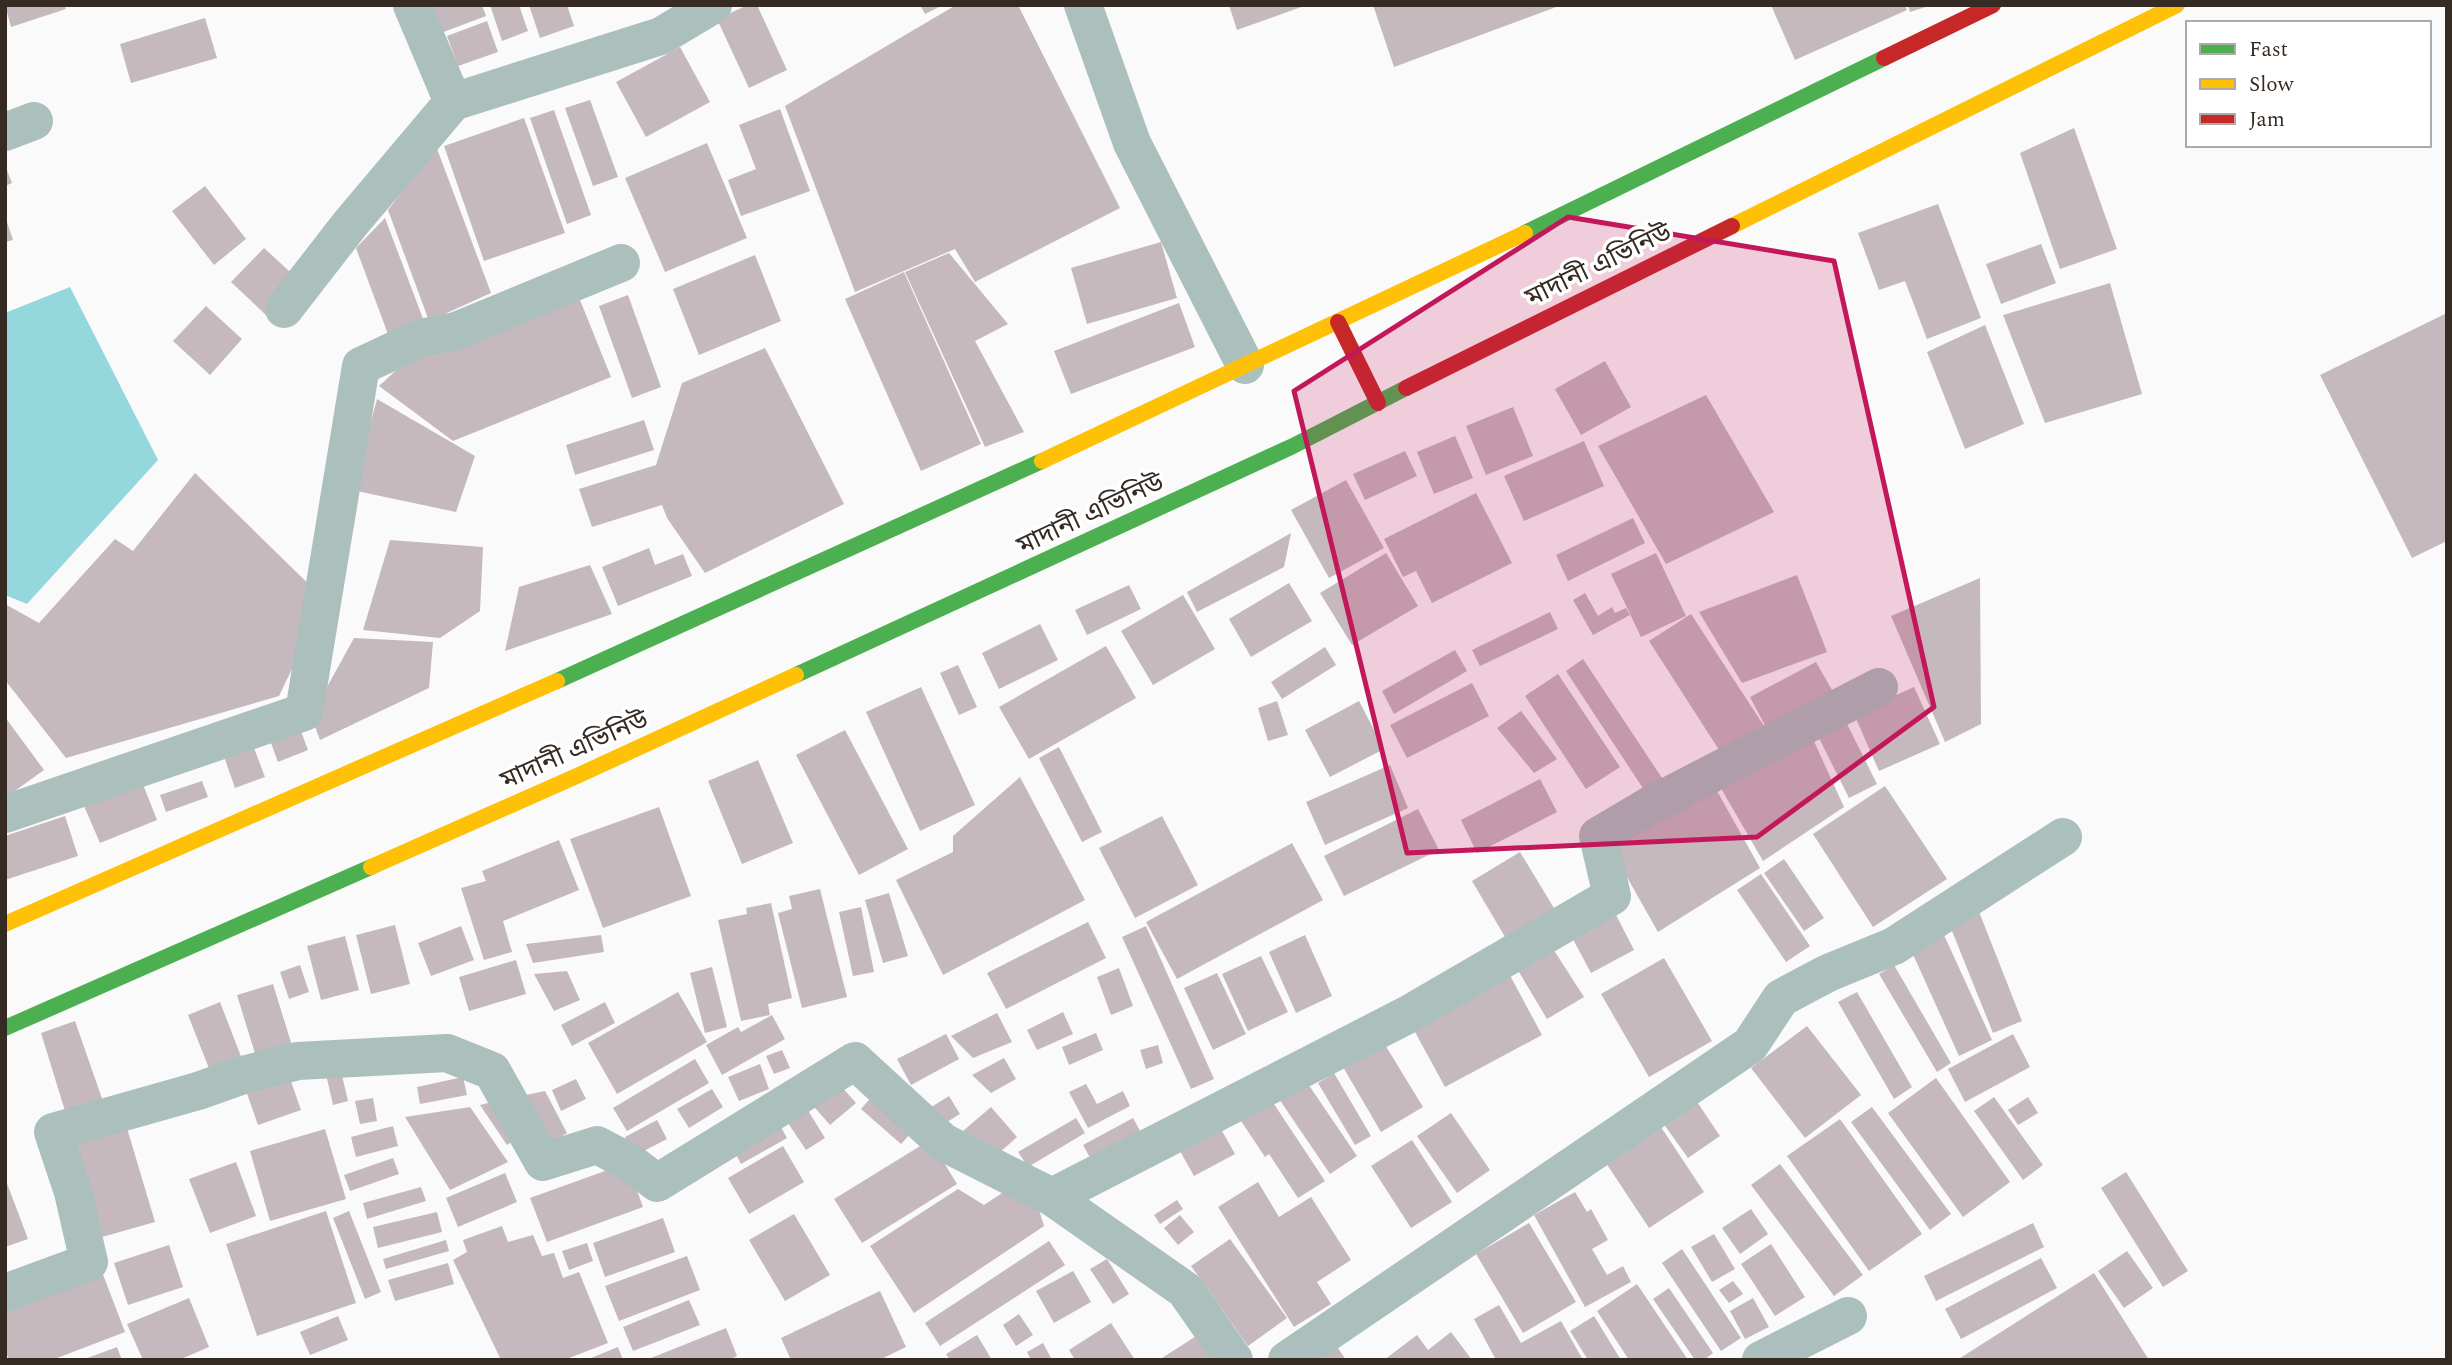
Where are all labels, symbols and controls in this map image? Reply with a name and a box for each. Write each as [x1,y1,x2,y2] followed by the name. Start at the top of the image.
[2186,21,2431,147] legend
[2249,34,2288,66] text: Fast
[2249,69,2295,101] text: Slow
[2249,104,2285,136] text: Jam
[1518,212,1679,318] street label: মাদানী এভিনিউ
[1009,462,1171,566] street label: মাদানী এভিনিউ
[493,699,655,801] street label: মাদানী এভিনিউ

